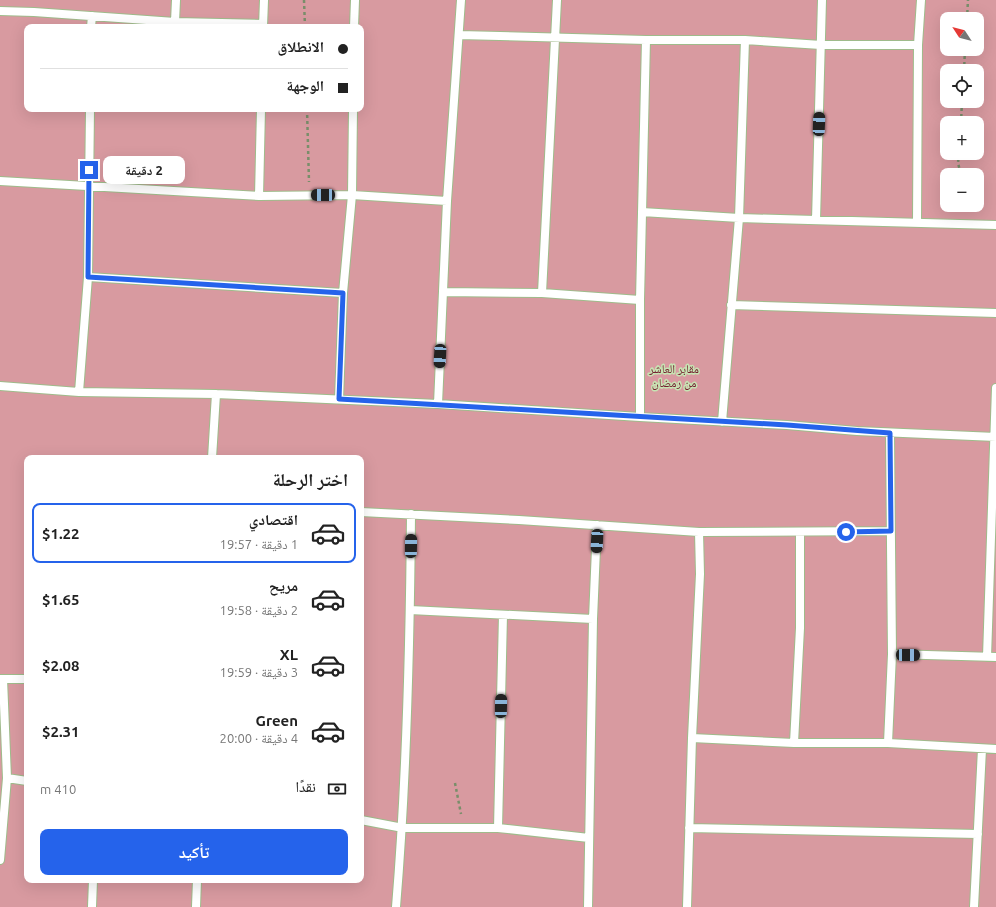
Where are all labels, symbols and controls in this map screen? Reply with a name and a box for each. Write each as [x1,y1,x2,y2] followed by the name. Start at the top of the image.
[940,12,984,56] north arrow
[940,12,984,212] map controls
[278,38,324,55] text: الانطلاق
[940,64,984,108] button: locate
[286,77,324,94] text: الوجهة
[813,112,825,136] car
[940,116,984,160] button: +
[103,156,185,184] callout: 2 دقيقة
[80,161,98,179] route end
[125,163,163,177] text: 2 دقيقة
[940,168,984,212] button: −
[311,189,335,201] car
[433,344,447,368] car
[648,362,699,390] park label: مقابر العاشر من رمضان
[273,469,348,489] text: اختر الرحلة
[249,511,298,528] text: اقتصادي
[310,515,346,551] icon: car
[837,523,855,541] route start
[42,525,80,542] text: $1.22
[590,529,604,553] car
[405,534,417,558] car
[220,537,298,551] text: 1 دقيقة · 19:57
[269,577,298,594] text: مريح
[310,581,346,617] icon: car
[42,591,80,608] text: $1.65
[220,603,298,617] text: 2 دقيقة · 19:58
[280,646,298,663] text: XL
[310,647,346,683] icon: car
[896,649,920,661] car
[42,657,80,674] text: $2.08
[220,665,298,679] text: 3 دقيقة · 19:59
[495,694,507,718] car
[256,712,298,729] text: Green
[310,713,346,749] icon: car
[42,723,80,740] text: $2.31
[220,731,298,745] text: 4 دقيقة · 20:00
[295,778,316,795] text: نقدًا
[326,778,348,800] icon: cash
[40,782,76,796] text: 410 m
[40,829,348,875] button: تأكيد

